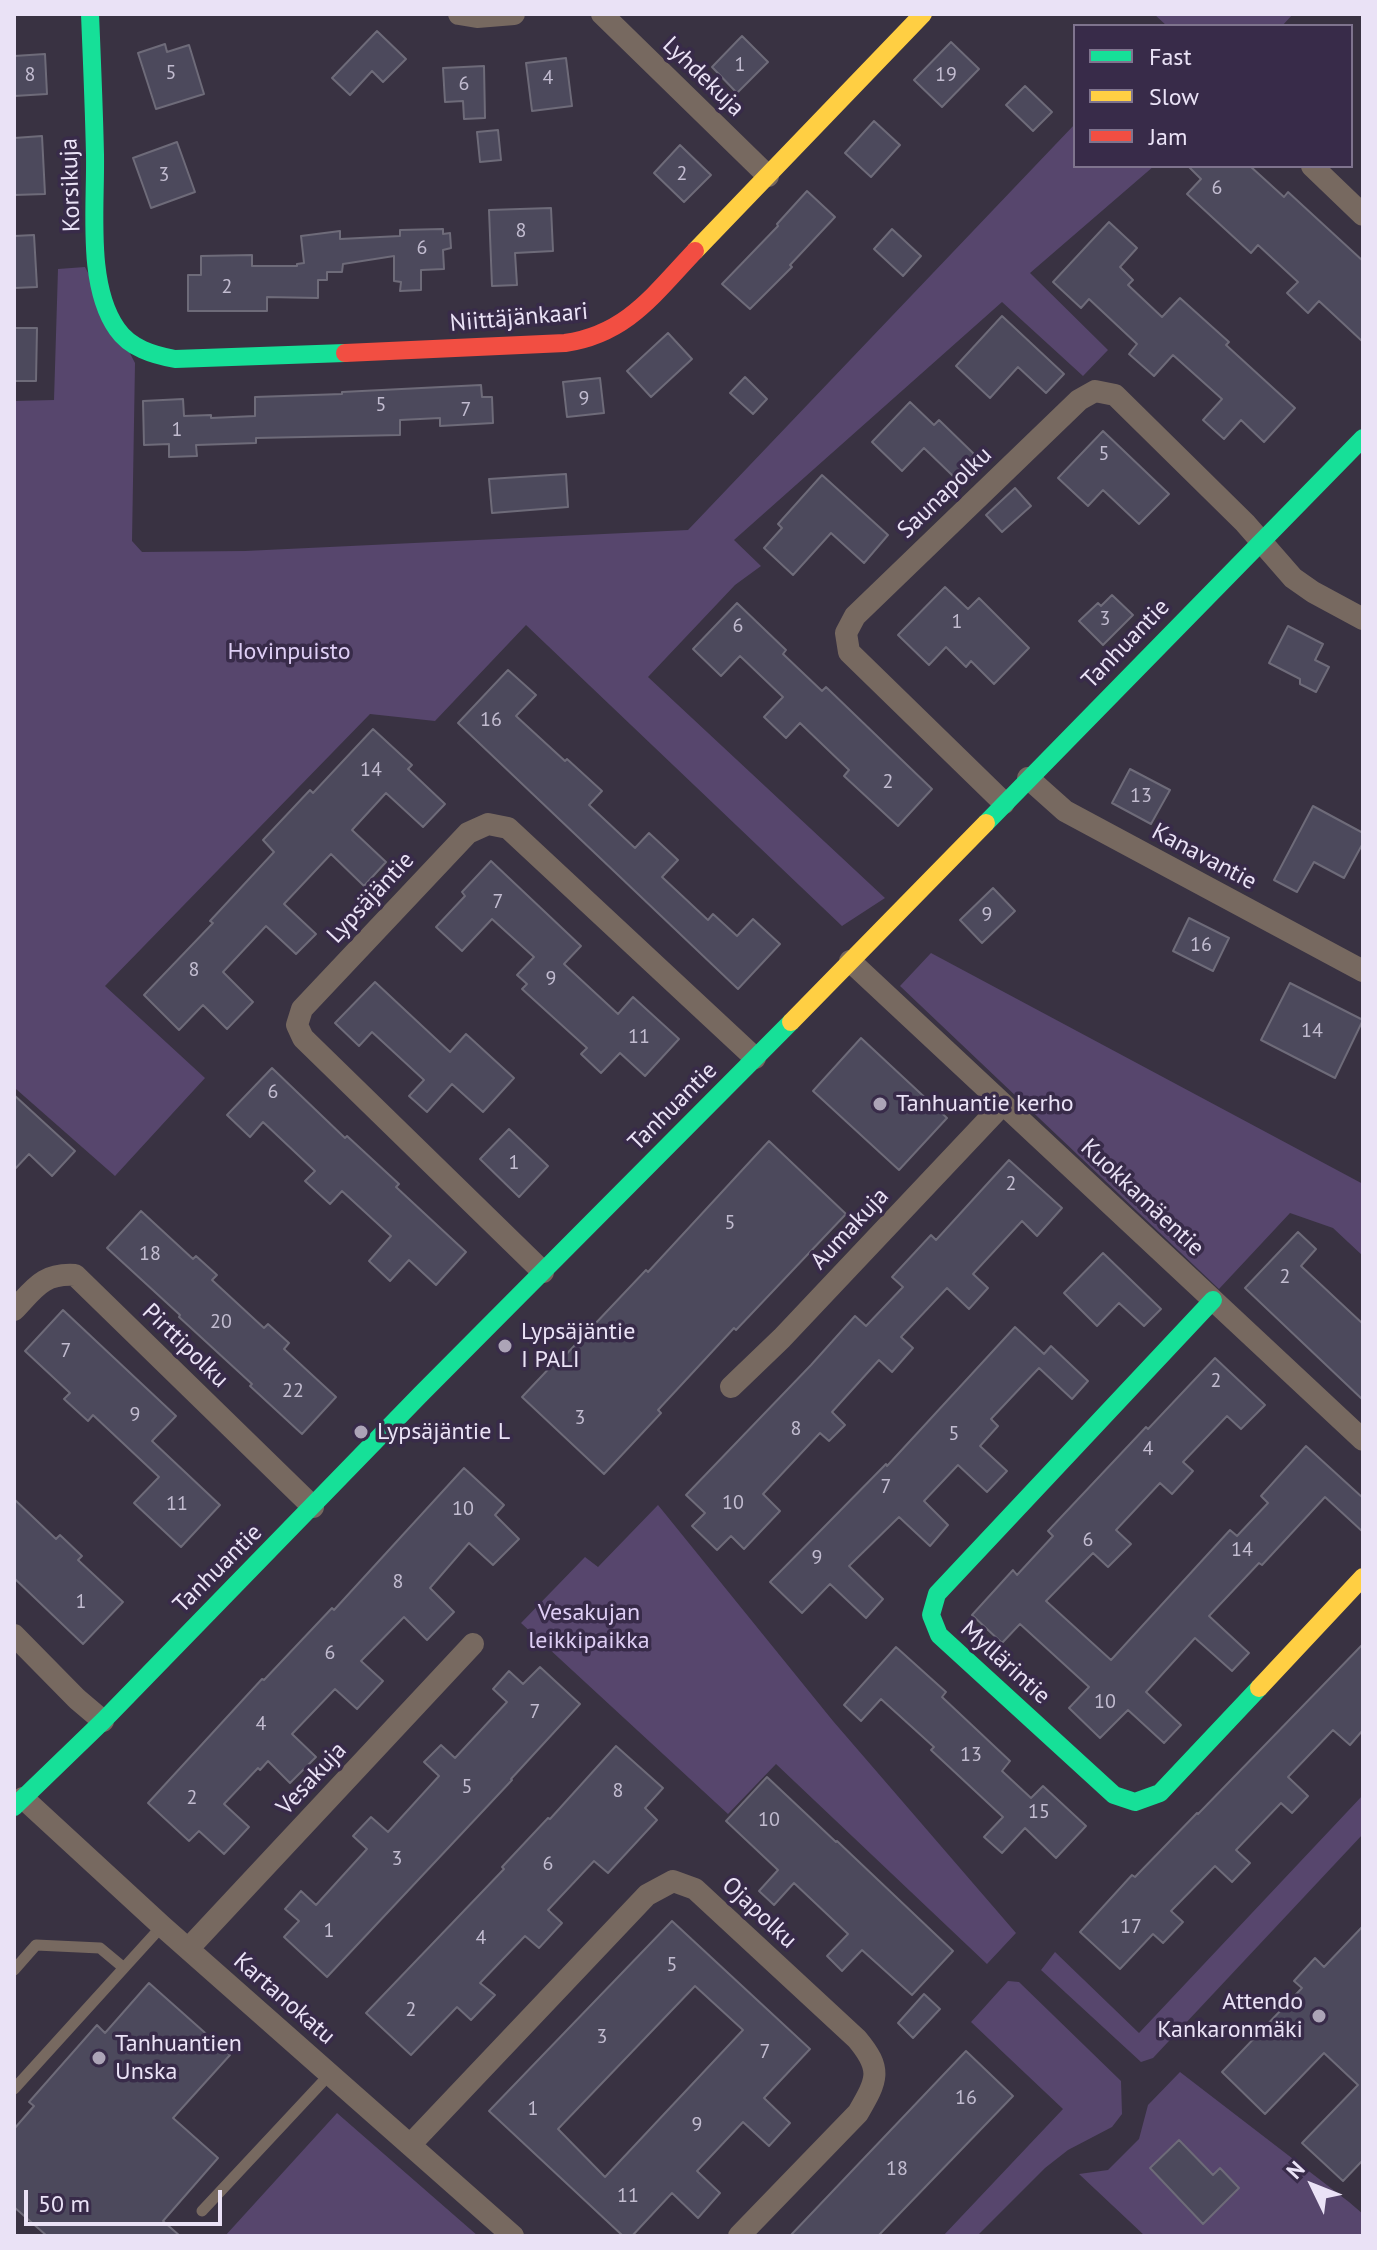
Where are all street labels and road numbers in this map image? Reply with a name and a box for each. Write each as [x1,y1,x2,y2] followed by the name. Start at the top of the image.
[656,31,750,123] street label: Lyhdekuja
[55,138,87,232] street label: Korsikuja
[449,298,589,338] street label: Niittäjänkaari
[892,441,998,545] street label: Saunapolku
[1076,593,1176,695] street label: Tanhuantie
[1147,817,1261,897] street label: Kanavantie
[321,846,421,950] street label: Lypsäjäntie
[623,1057,723,1157] street label: Tanhuantie
[1074,1134,1210,1262] street label: Kuokkamäentie
[805,1182,895,1276] street label: Aumakuja
[136,1298,234,1394] street label: Pirttipolku
[168,1519,268,1619] street label: Tanhuantie
[954,1615,1056,1711] street label: Myllärintie
[271,1737,353,1821] street label: Vesakuja
[716,1871,802,1955] street label: Ojapolku
[227,1947,341,2051] street label: Kartanokatu

